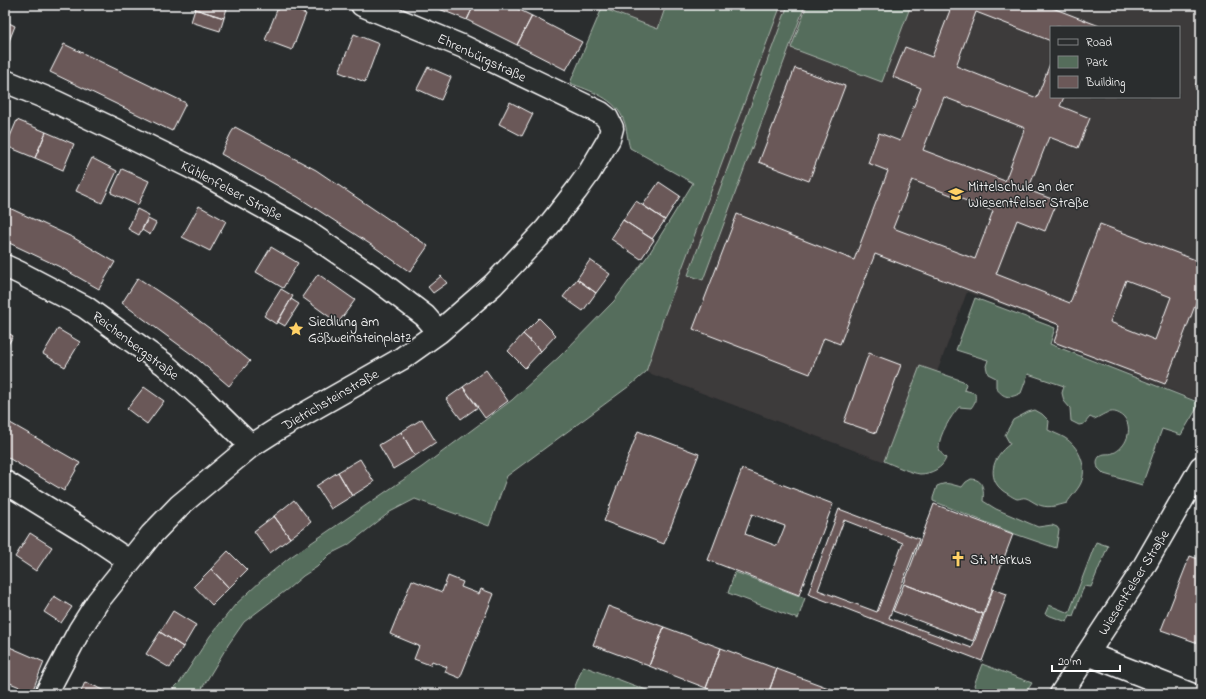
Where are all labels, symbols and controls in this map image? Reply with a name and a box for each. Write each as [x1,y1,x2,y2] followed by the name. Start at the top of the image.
[1050,26,1180,98] legend
[433,29,530,89] street label: Ehrenbürgstraße
[1086,34,1112,52] text: Road
[1086,54,1108,72] text: Park
[1085,74,1125,93] text: Building
[177,156,287,227] street label: Kühlenfelser Straße
[968,177,1090,214] place label: Mittelschule an der Wiesentfelser Straße
[947,185,965,203] school or university icon: Mittelschule an der Wiesentfelser Straße
[87,306,184,387] street label: Reichenbergstraße
[308,312,411,349] place label: Siedlung am Gößweinsteinplatz
[287,320,305,338] place icon: Siedlung am Gößweinsteinplatz
[278,364,384,437] street label: Dietrichsteinstraße
[1093,525,1176,640] street label: Wiesentfelser Straße
[949,550,967,568] church icon: St. Markus
[970,550,1032,571] place label: St. Markus
[1052,647,1120,673] scale bar
[1058,653,1081,671] text: 20 m

